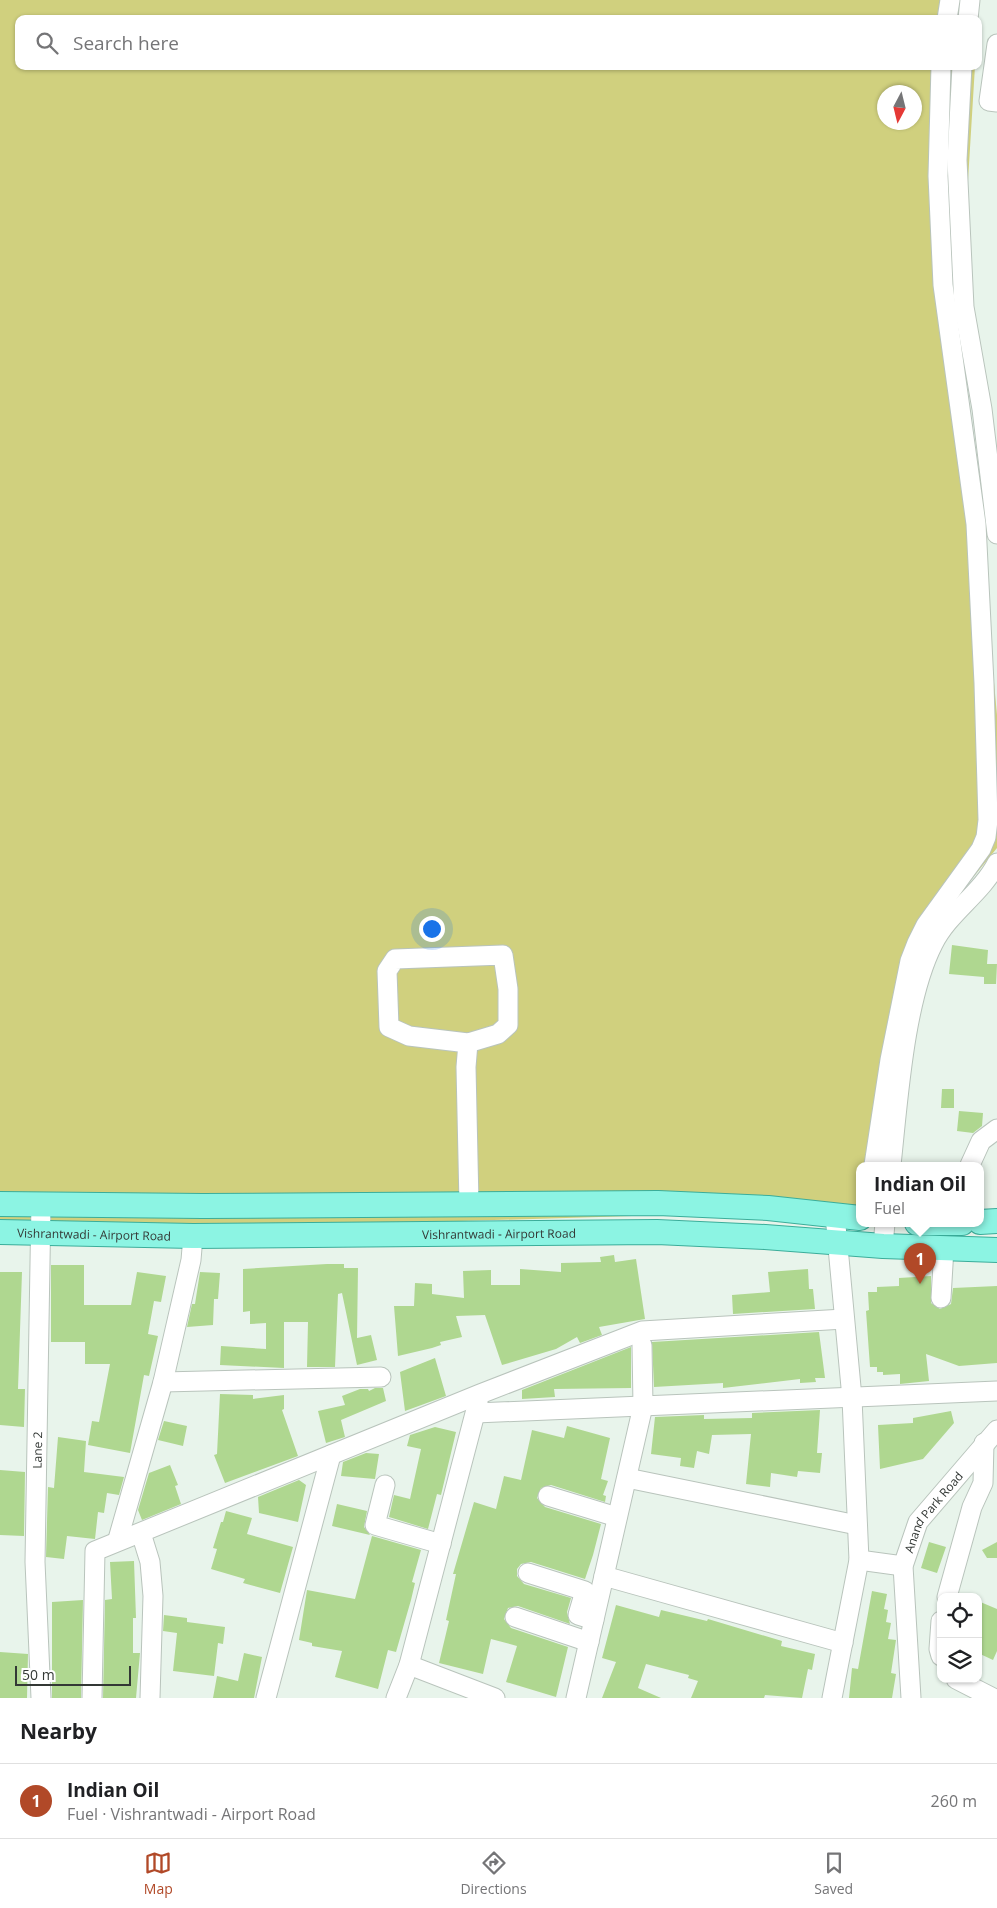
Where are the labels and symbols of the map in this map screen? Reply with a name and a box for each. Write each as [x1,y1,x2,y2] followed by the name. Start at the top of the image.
[877,85,922,130] north arrow
[419,916,445,942] your location
[17,1224,171,1244] street label: Vishrantwadi - Airport Road
[422,1224,576,1243] street label: Vishrantwadi - Airport Road
[904,1243,936,1284] pin: 1
[28,1431,46,1469] street label: Lane 2
[900,1468,966,1555] street label: Anand Park Road
[15,1663,131,1686] scale bar

